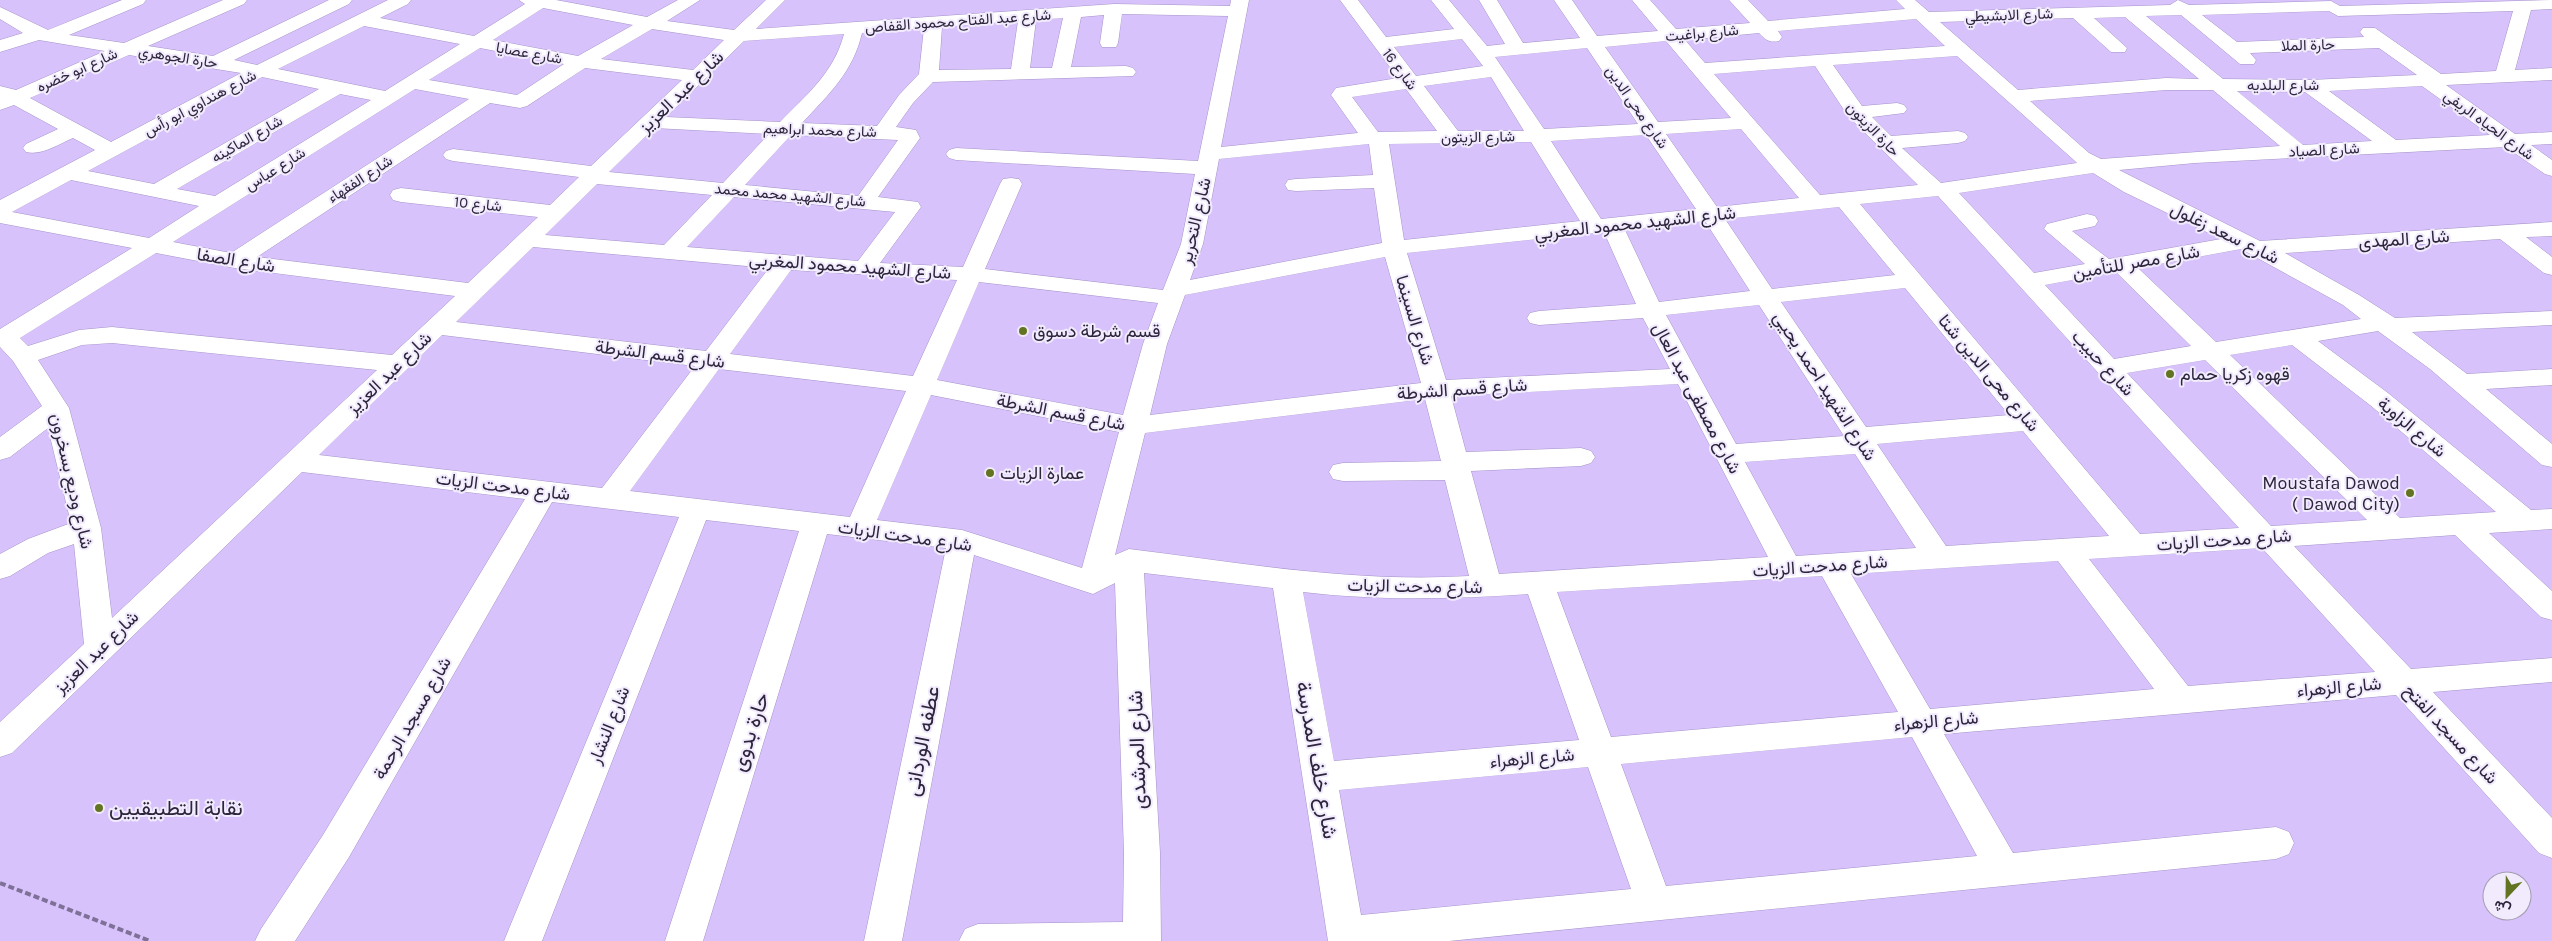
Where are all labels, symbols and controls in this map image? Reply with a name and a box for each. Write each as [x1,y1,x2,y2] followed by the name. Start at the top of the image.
[1965,4,2054,30] street label: شارع الابشيطي
[864,6,1052,38] street label: شارع عبد الفتاح محمود القفاص
[1665,21,1740,47] street label: شارع براغيت
[2281,35,2335,55] street label: حارة الملا
[494,38,564,70] street label: شارع عصايا
[136,42,219,76] street label: حارة الجوهري
[34,44,121,98] street label: شارع ابو خضره
[1377,45,1422,95] street label: شارع 16
[633,46,729,139] street label: شارع عبد العزيز
[1600,62,1672,153] street label: شارع محى الدين
[141,66,261,144] street label: شارع هنداوي ابو رأس
[2247,76,2319,96] street label: شارع البلديه
[2438,86,2538,167] street label: شارع الحياه الريفي
[1843,98,1903,160] street label: حارة الزيتون
[208,111,287,168] street label: شارع الماكينه
[763,119,877,143] street label: شارع محمد ابراهيم
[1441,127,1515,149] street label: شارع الزيتون
[2288,139,2360,163] street label: شارع الصياد
[241,143,310,196] street label: شارع عباس
[324,151,397,208] street label: شارع الفقهاء
[1174,175,1217,268] street label: شارع التحرير
[713,179,867,213] street label: شارع الشهيد محمد محمد
[453,193,503,217] street label: شارع 10
[2167,197,2283,270] street label: شارع سعد زغلول
[1533,201,1737,249] street label: شارع الشهيد محمود المغربي
[2358,225,2450,254] street label: شارع المهدى
[2071,240,2202,285] street label: شارع مصر للتأمين
[195,243,277,278] street label: شارع الصفا
[748,248,952,288] street label: شارع الشهيد محمود المغربي
[1390,272,1439,368] street label: شارع السينما
[1765,307,1881,467] street label: شارع الشهيد احمد يحيي
[1933,310,2045,437] street label: شارع محى الدين شتا
[1647,319,1746,478] street label: شارع مصطفى عبد العال
[1033,320,1160,343] place label: قسم شرطة دسوق
[1017,325,1029,337] marker: قسم شرطة دسوق
[2066,325,2139,401] street label: شارع حبيب
[341,327,437,420] street label: شارع عبد العزيز
[594,335,726,374] street label: شارع قسم الشرطة
[2180,363,2290,386] place label: قهوه زكريا حمام
[2164,368,2176,380] marker: قهوه زكريا حمام
[1396,373,1528,406] street label: شارع قسم الشرطة
[995,389,1127,436] street label: شارع قسم الشرطة
[2373,392,2451,463] street label: شارع الزاوية
[45,411,98,551] street label: شارع وديع بسخرون
[1000,462,1084,484] place label: عمارة الزيات
[435,467,571,506] street label: شارع مدحت الزيات
[984,467,996,479] marker: عمارة الزيات
[2262,472,2400,515] place label: Moustafa Dawod ( Dawod City)
[2404,487,2416,499] marker: Moustafa Dawod ( Dawod City)
[836,516,973,557] street label: شارع مدحت الزيات
[2156,524,2292,557] street label: شارع مدحت الزيات
[1752,550,1888,583] street label: شارع مدحت الزيات
[1347,574,1483,599] street label: شارع مدحت الزيات
[48,606,144,699] street label: شارع عبد العزيز
[368,653,457,784] street label: شارع مسجد الرحمة
[2296,672,2382,703] street label: شارع الزهراء
[1289,679,1343,841] street label: شارع خلف المدرسة
[2398,679,2503,789] street label: شارع مسجد الفتح
[583,683,635,768] street label: شارع النشار
[900,684,945,798] street label: عطفه الوردانى
[726,690,775,775] street label: حارة بدوى
[1123,690,1153,810] street label: شارع المرشدى
[1893,706,1979,737] street label: شارع الزهراء
[1489,743,1575,774] street label: شارع الزهراء
[109,796,243,820] place label: نقابة التطبيقيين
[93,802,105,814] marker: نقابة التطبيقيين
[2482,871,2532,921] north arrow
[2491,896,2513,919] text: ش

